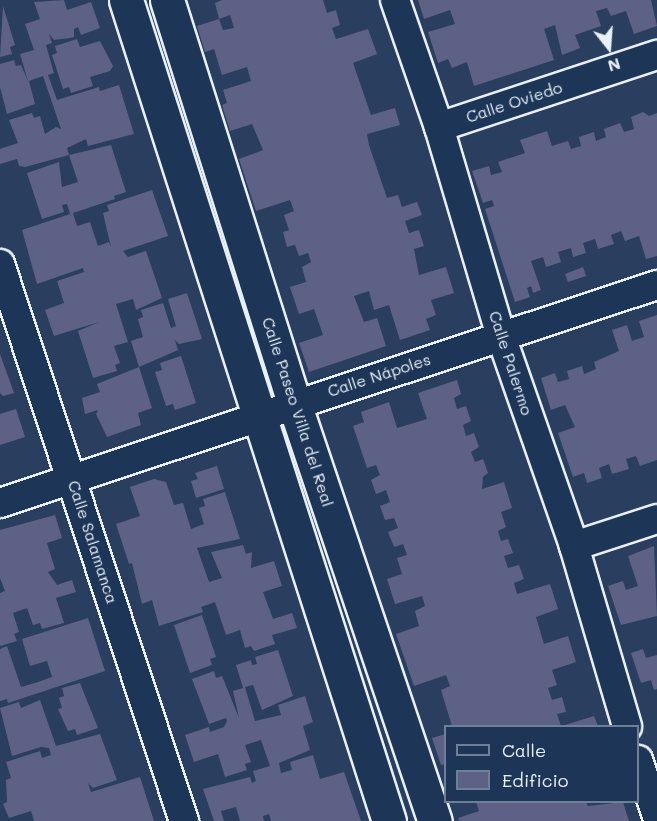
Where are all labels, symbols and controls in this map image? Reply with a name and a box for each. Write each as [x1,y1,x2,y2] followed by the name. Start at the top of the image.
[579,18,639,78] north arrow
[606,54,623,78] text: N
[463,77,565,127] street label: Calle Oviedo
[485,308,537,418] street label: Calle Palermo
[258,315,338,509] street label: Calle Paseo Villa del Real
[325,349,433,401] street label: Calle Nápoles
[64,478,122,606] street label: Calle Salamanca
[444,725,639,803] legend
[502,738,546,762] text: Calle
[502,768,569,792] text: Edificio

